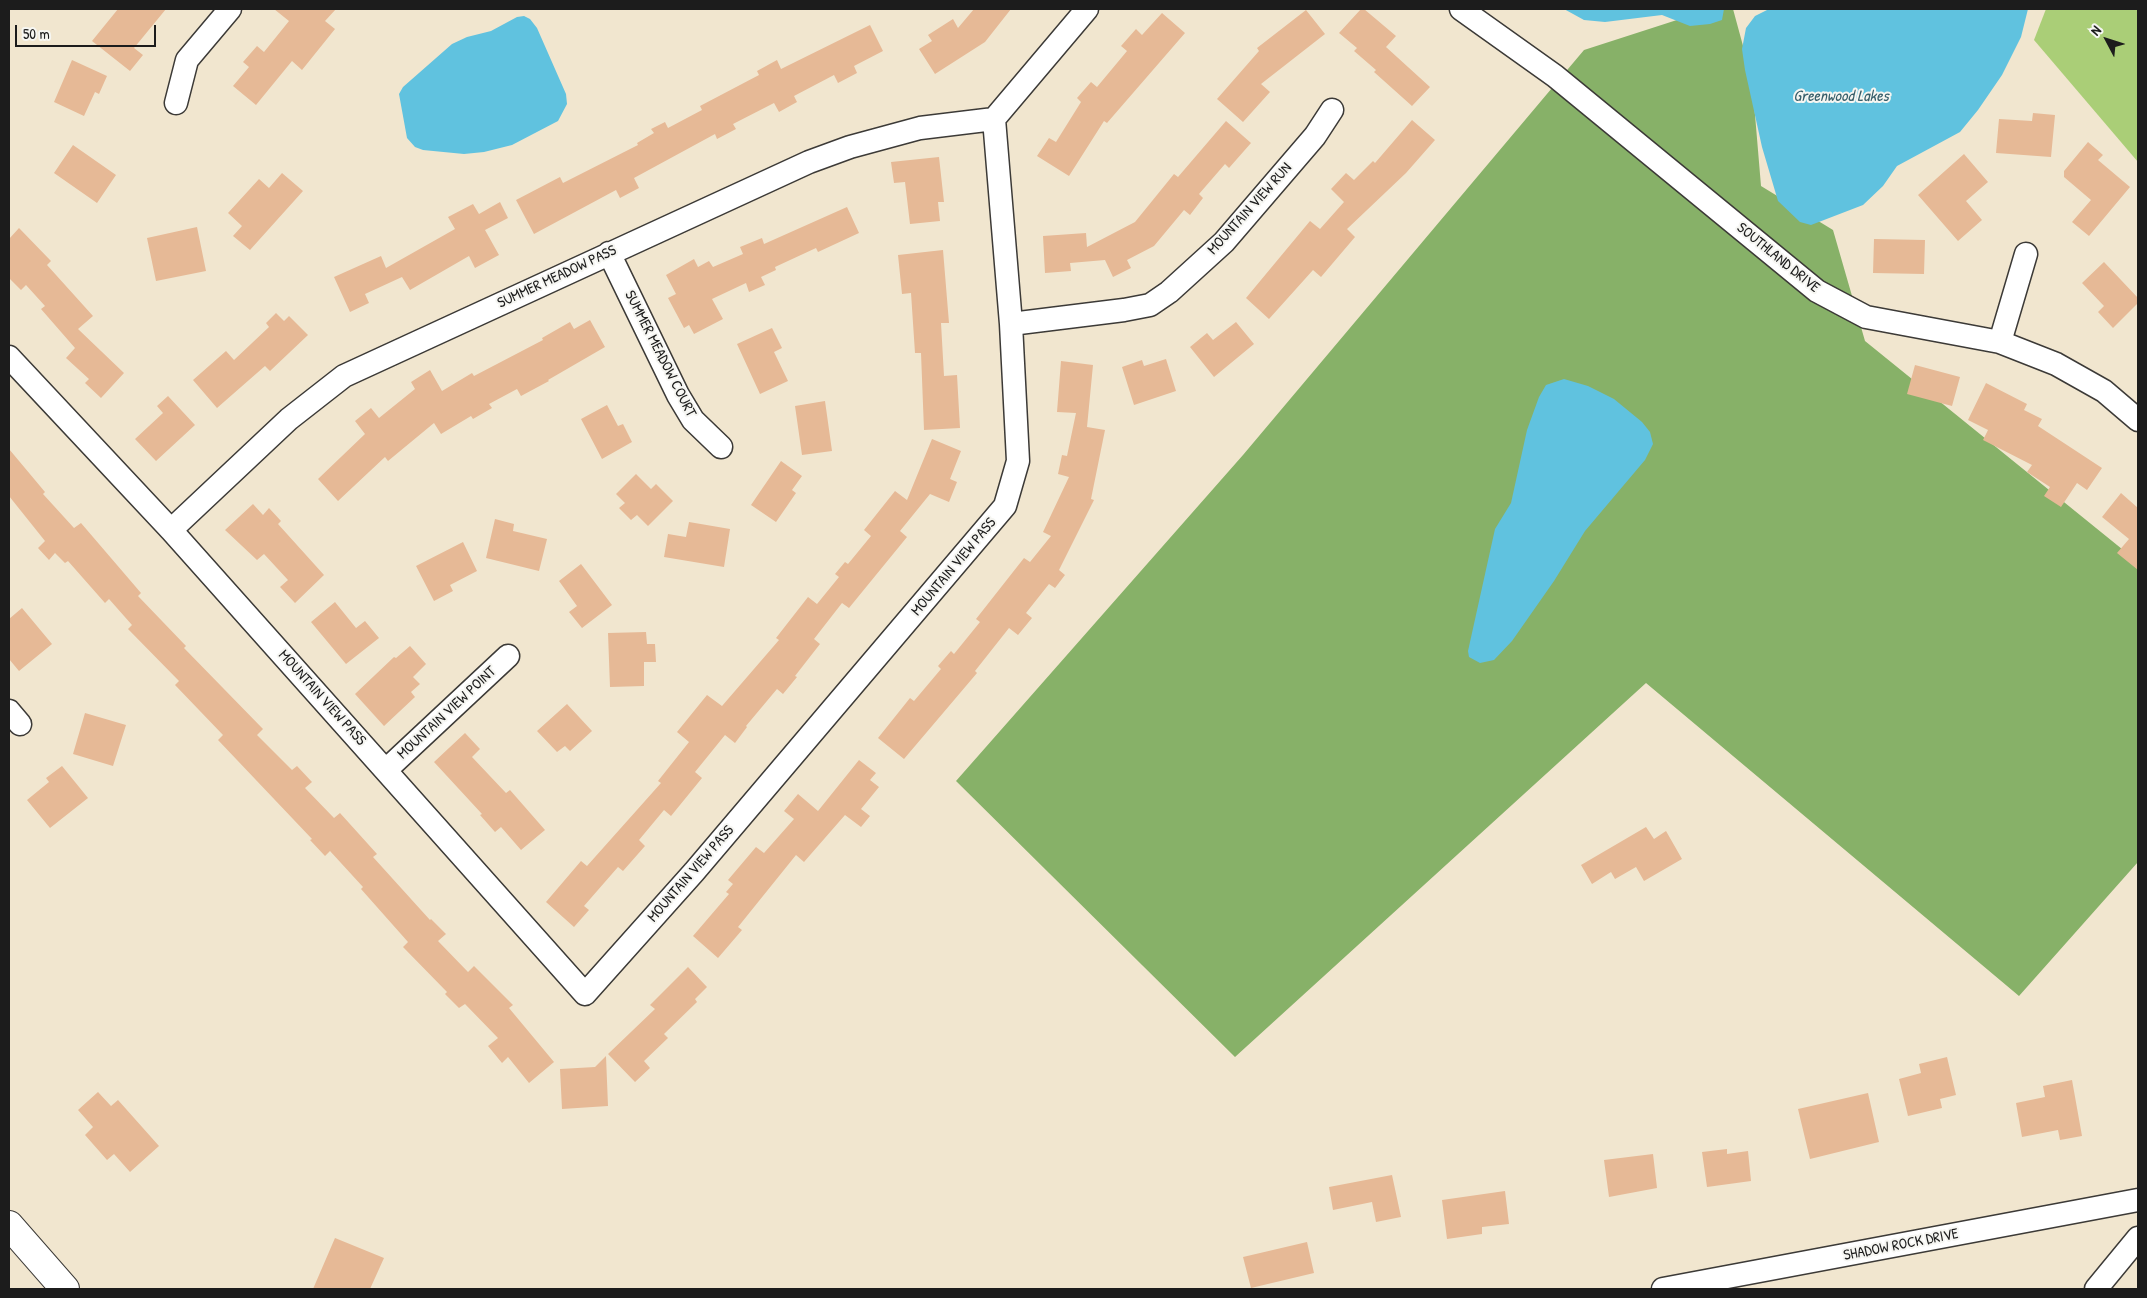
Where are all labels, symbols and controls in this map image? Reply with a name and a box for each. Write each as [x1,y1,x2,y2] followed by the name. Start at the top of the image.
[18,15,159,47] scale bar
[2082,15,2132,65] north arrow
[2085,21,2105,39] text: N
[23,23,50,44] text: 50 m
[1793,87,1889,107] water label: Greenwood Lakes
[1204,159,1296,259] street label: MOUNTAIN VIEW RUN
[1733,219,1823,297] street label: SOUTHLAND DRIVE
[495,242,619,312] street label: SUMMER MEADOW PASS
[620,288,700,420] street label: SUMMER MEADOW COURT
[908,514,1000,620] street label: MOUNTAIN VIEW PASS
[274,647,370,749] street label: MOUNTAIN VIEW PASS
[394,663,500,763] street label: MOUNTAIN VIEW POINT
[644,822,738,926] street label: MOUNTAIN VIEW PASS
[1842,1225,1960,1265] street label: SHADOW ROCK DRIVE

